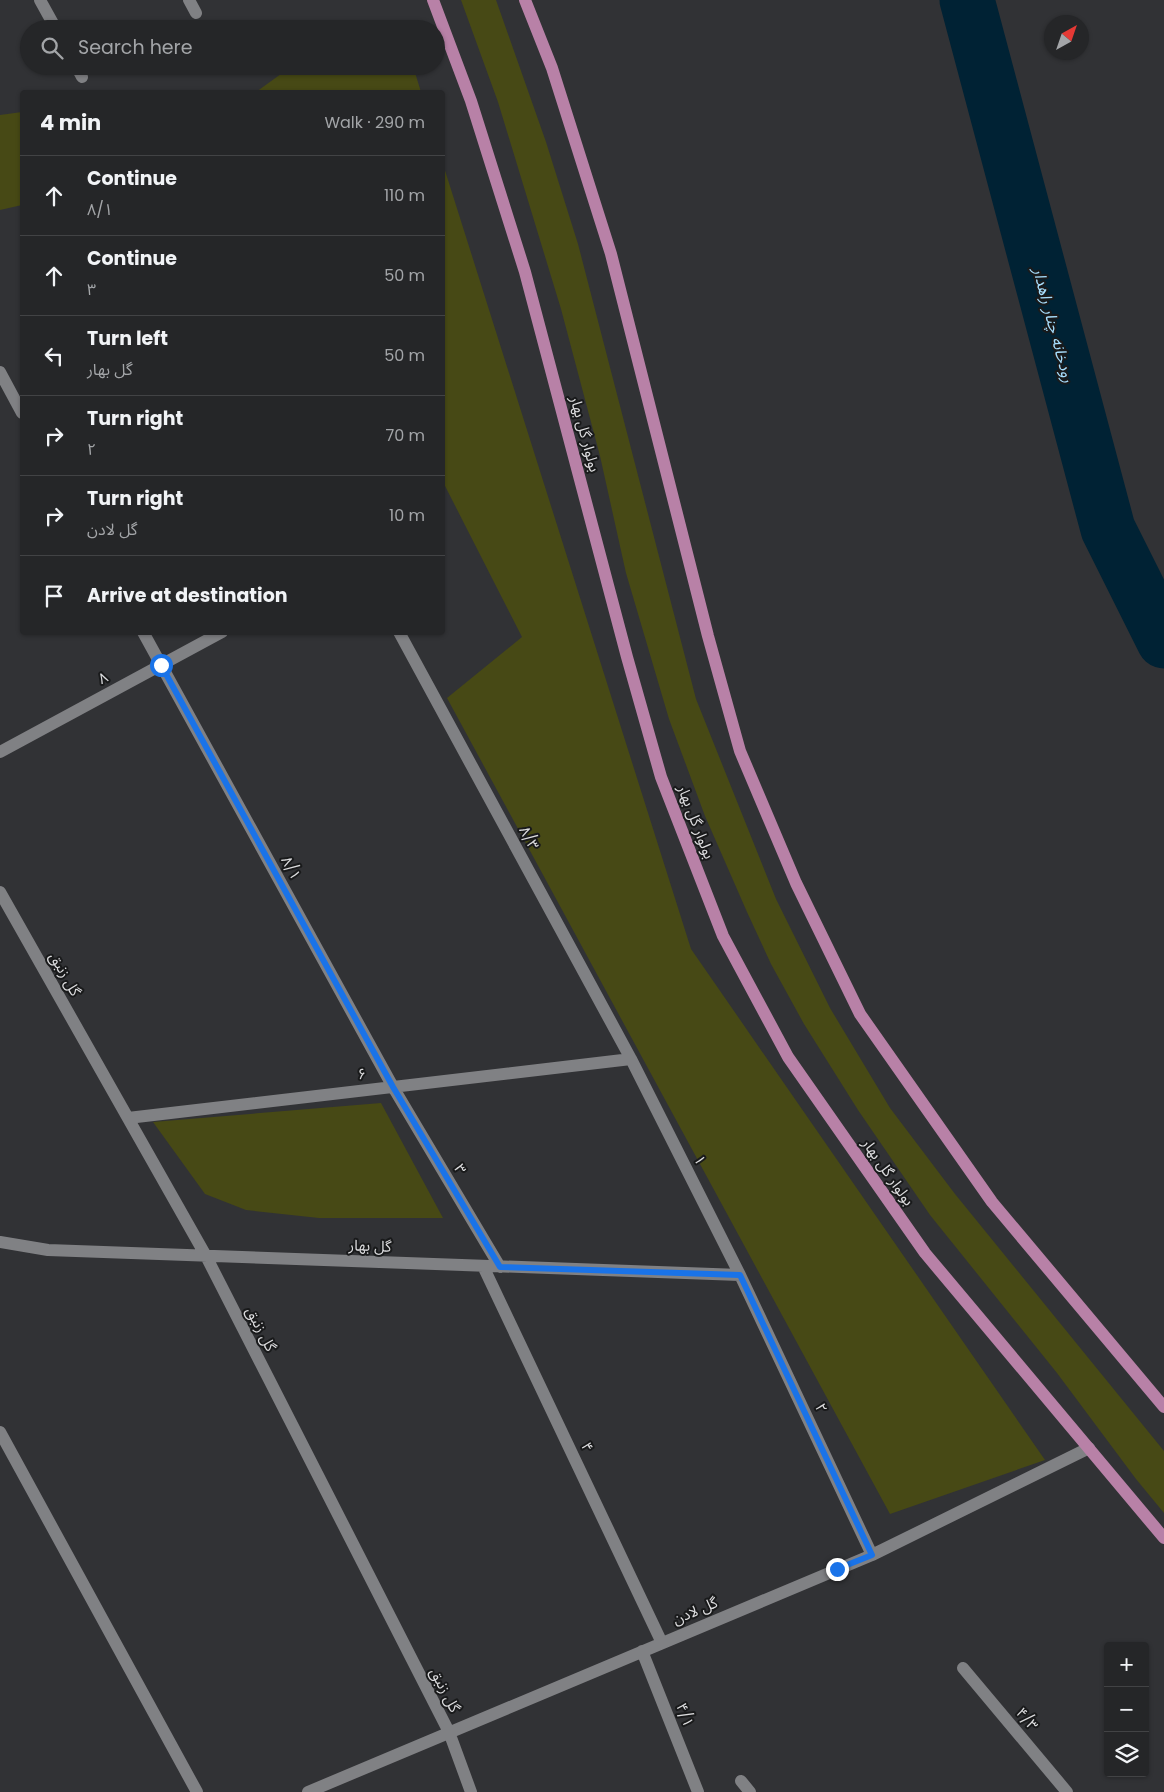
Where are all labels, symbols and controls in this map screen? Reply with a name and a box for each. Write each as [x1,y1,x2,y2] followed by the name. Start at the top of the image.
[1044,15,1089,60] north arrow
[20,20,445,75] search box
[38,34,66,62] icon: search
[78,34,192,61] text: Search here
[40,108,101,137] text: 4 min
[324,111,425,134] text: Walk · 290 m
[87,165,177,192] text: Continue
[40,182,68,210] icon: ahead
[384,184,425,207] text: 110 m
[87,198,113,221] text: ۸/۱
[87,245,177,272] text: Continue
[40,262,68,290] icon: ahead
[1027,263,1080,385] water label: رودخانه چنار راهدار
[384,264,425,287] text: 50 m
[87,278,96,301] text: ۳
[87,325,168,352] text: Turn left
[40,342,68,370] icon: left
[384,344,425,367] text: 50 m
[87,358,133,381] text: گل بهار
[565,393,606,474] street label: بولوار گل بهار
[87,405,183,432] text: Turn right
[40,422,68,450] icon: right
[385,424,425,447] text: 70 m
[87,438,96,461] text: ۲
[87,485,183,512] text: Turn right
[40,502,68,530] icon: right
[389,504,425,527] text: 10 m
[87,518,137,541] text: گل لادن
[40,582,68,610] icon: arrive
[87,582,288,609] text: Arrive at destination
[150,654,173,677] route start
[94,666,112,689] street label: ۸
[672,781,720,862] street label: بولوار گل بهار
[514,822,545,854] street label: ۸/۳
[276,852,307,883] street label: ۸/۱
[45,948,87,1000] street label: گل زنبق
[356,1063,367,1084] street label: ۶
[857,1133,919,1210] street label: بولوار گل بهار
[689,1151,712,1168] street label: ۱
[449,1160,472,1178] street label: ۳
[347,1234,393,1257] street label: گل بهار
[241,1303,282,1355] street label: گل زنبق
[810,1399,833,1416] street label: ۲
[576,1438,599,1455] street label: ۴
[826,1558,849,1581] route end
[669,1591,721,1629] street label: گل لادن
[1104,1642,1149,1777] map controls
[1104,1642,1149,1687] button: +
[425,1664,466,1716] street label: گل زنبق
[1104,1687,1149,1732] button: −
[671,1700,700,1730] street label: ۴/۱
[1012,1703,1044,1735] street label: ۴/۳
[1104,1732,1149,1777] button: layers

